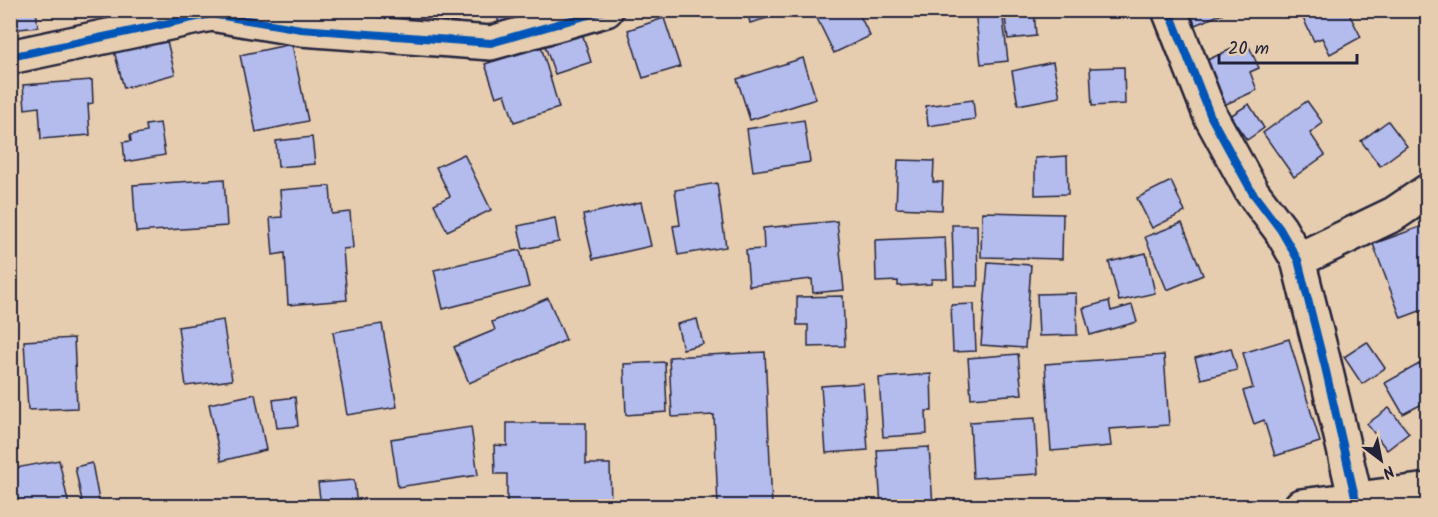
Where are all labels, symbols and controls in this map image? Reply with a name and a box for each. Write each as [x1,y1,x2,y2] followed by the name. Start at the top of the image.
[1219,27,1357,65] scale bar
[1228,35,1269,64] text: 20 m
[1351,430,1411,490] north arrow
[1377,458,1399,485] text: N

